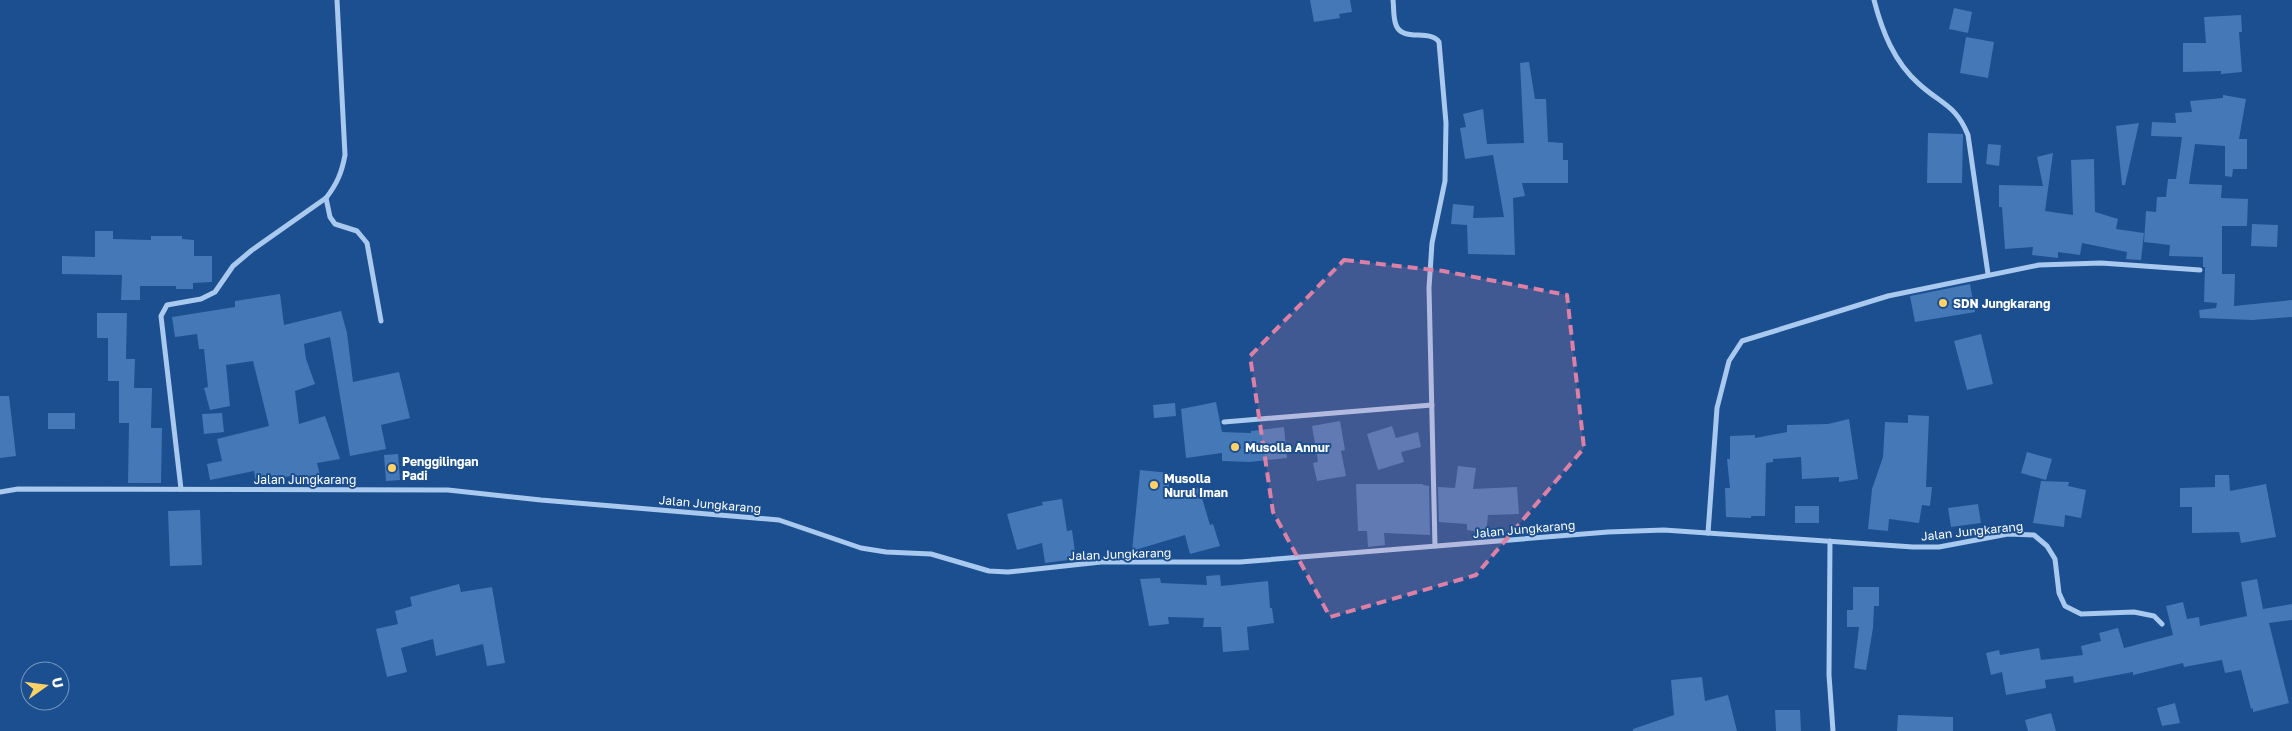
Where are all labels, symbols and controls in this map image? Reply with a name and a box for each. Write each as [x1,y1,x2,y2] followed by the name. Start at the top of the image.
[1953,296,2050,311] place label: SDN Jungkarang
[1937,297,1949,309] marker: SDN Jungkarang
[1245,440,1330,455] place label: Musolla Annur
[1229,441,1241,453] marker: Musolla Annur
[402,454,479,483] place label: Penggilingan Padi
[386,462,398,474] marker: Penggilingan Padi
[1164,471,1228,500] place label: Musolla Nurul Iman
[254,472,356,487] street label: Jalan Jungkarang
[1148,479,1160,491] marker: Musolla Nurul Iman
[658,492,762,516] street label: Jalan Jungkarang
[1472,517,1576,541] street label: Jalan Jungkarang
[1920,518,2024,544] street label: Jalan Jungkarang
[1068,545,1172,563] street label: Jalan Jungkarang
[20,661,70,711] north arrow
[49,676,68,690] text: U

